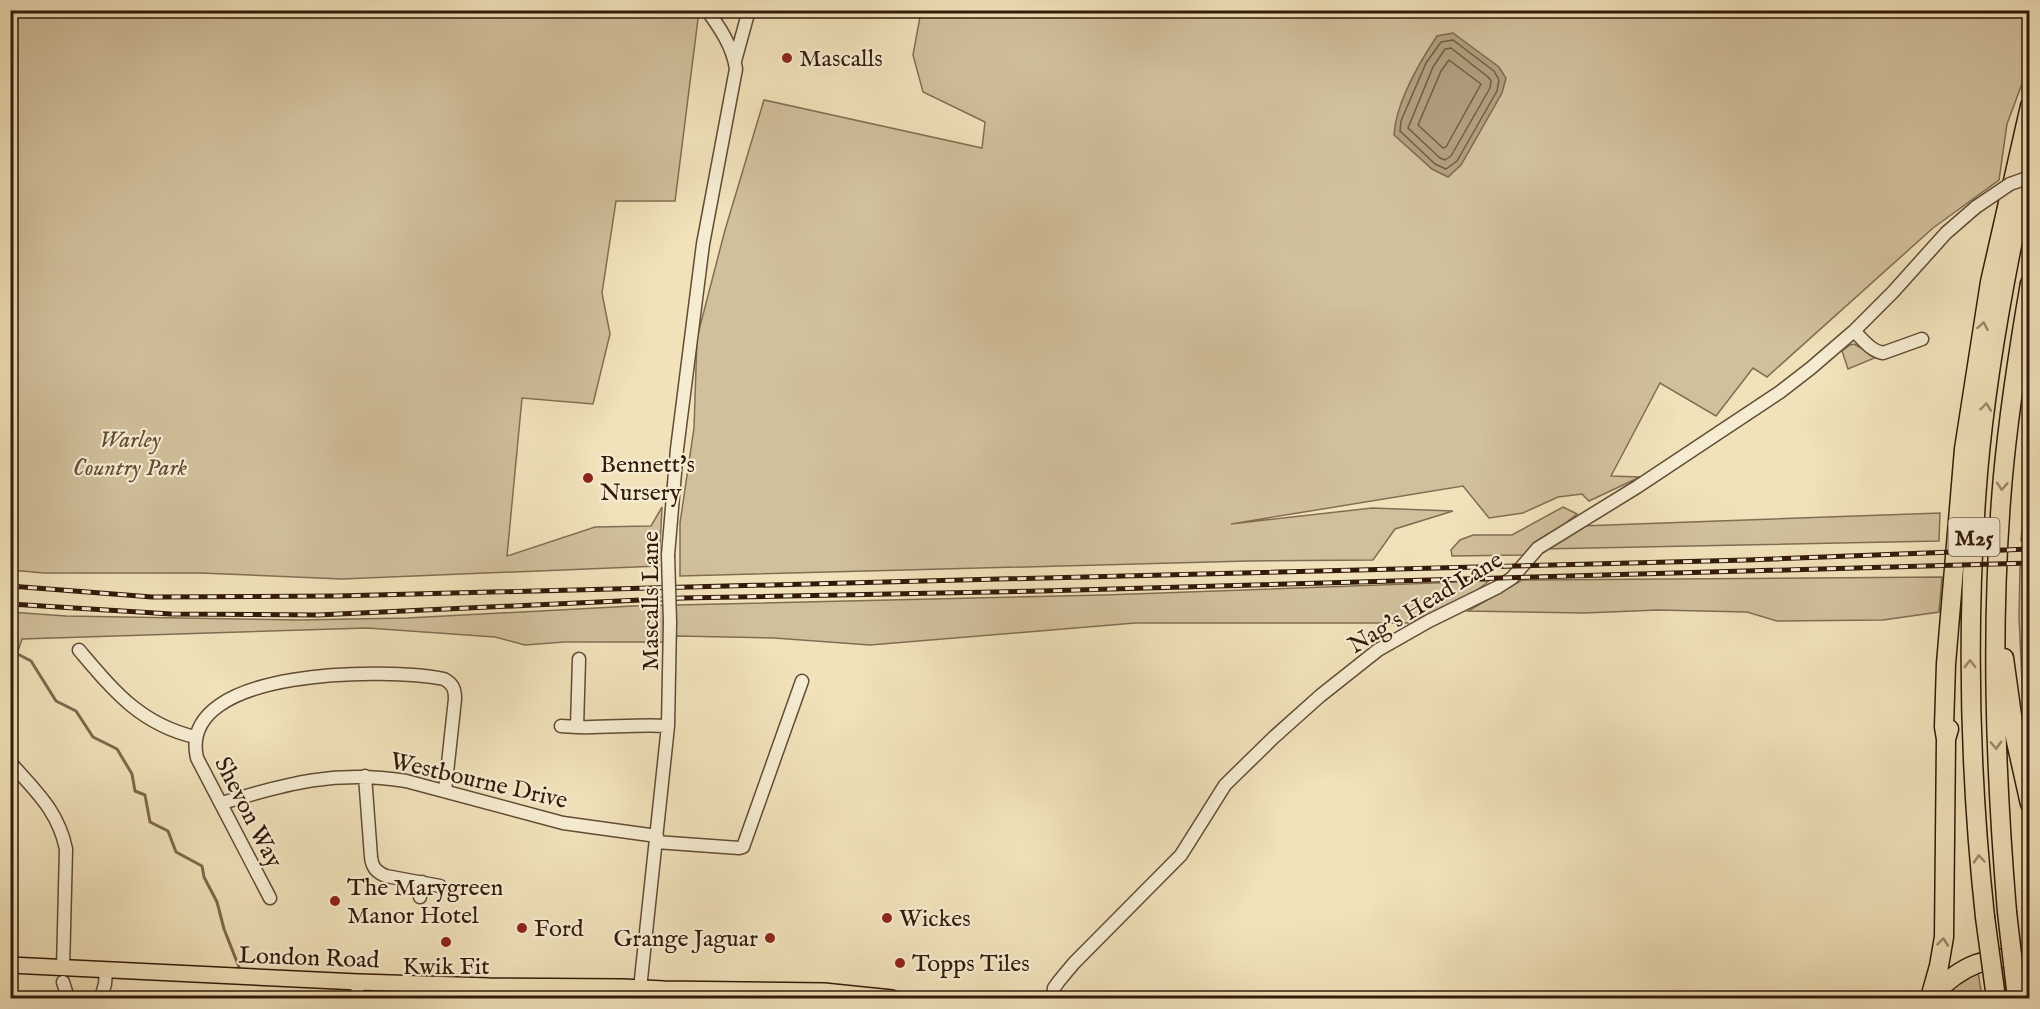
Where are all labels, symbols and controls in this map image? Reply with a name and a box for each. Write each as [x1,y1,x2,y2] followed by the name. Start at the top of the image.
[799,44,883,75] place label: Mascalls
[780,51,794,65] marker: Mascalls
[1976,321,1988,331] one-way arrow
[1979,402,1991,411] one-way arrow
[73,425,188,484] park label: Warley Country Park
[600,450,695,509] place label: Bennett's Nursery
[581,471,595,485] marker: Bennett's Nursery
[1996,482,2009,491] one-way arrow
[1948,518,2000,556] road number: M25
[636,531,667,671] street label: Mascalls Lane
[1343,545,1509,662] street label: Nag's Head Lane
[1964,660,1976,669] one-way arrow
[1990,741,2003,750] one-way arrow
[387,746,570,817] street label: Westbourne Drive
[206,752,289,874] street label: Shevon Way
[1973,854,1986,864] one-way arrow
[347,873,503,932] place label: The Marygreen Manor Hotel
[328,894,342,908] marker: The Marygreen Manor Hotel
[899,904,971,935] place label: Wickes
[880,911,894,925] marker: Wickes
[534,914,584,945] place label: Ford
[515,921,529,935] marker: Ford
[613,924,758,955] place label: Grange Jaguar
[763,931,777,945] marker: Grange Jaguar
[439,935,453,949] marker: Kwik Fit
[1937,937,1949,946] one-way arrow
[238,941,380,976] street label: London Road
[912,949,1030,980] place label: Topps Tiles
[403,952,489,983] place label: Kwik Fit
[893,956,907,970] marker: Topps Tiles

